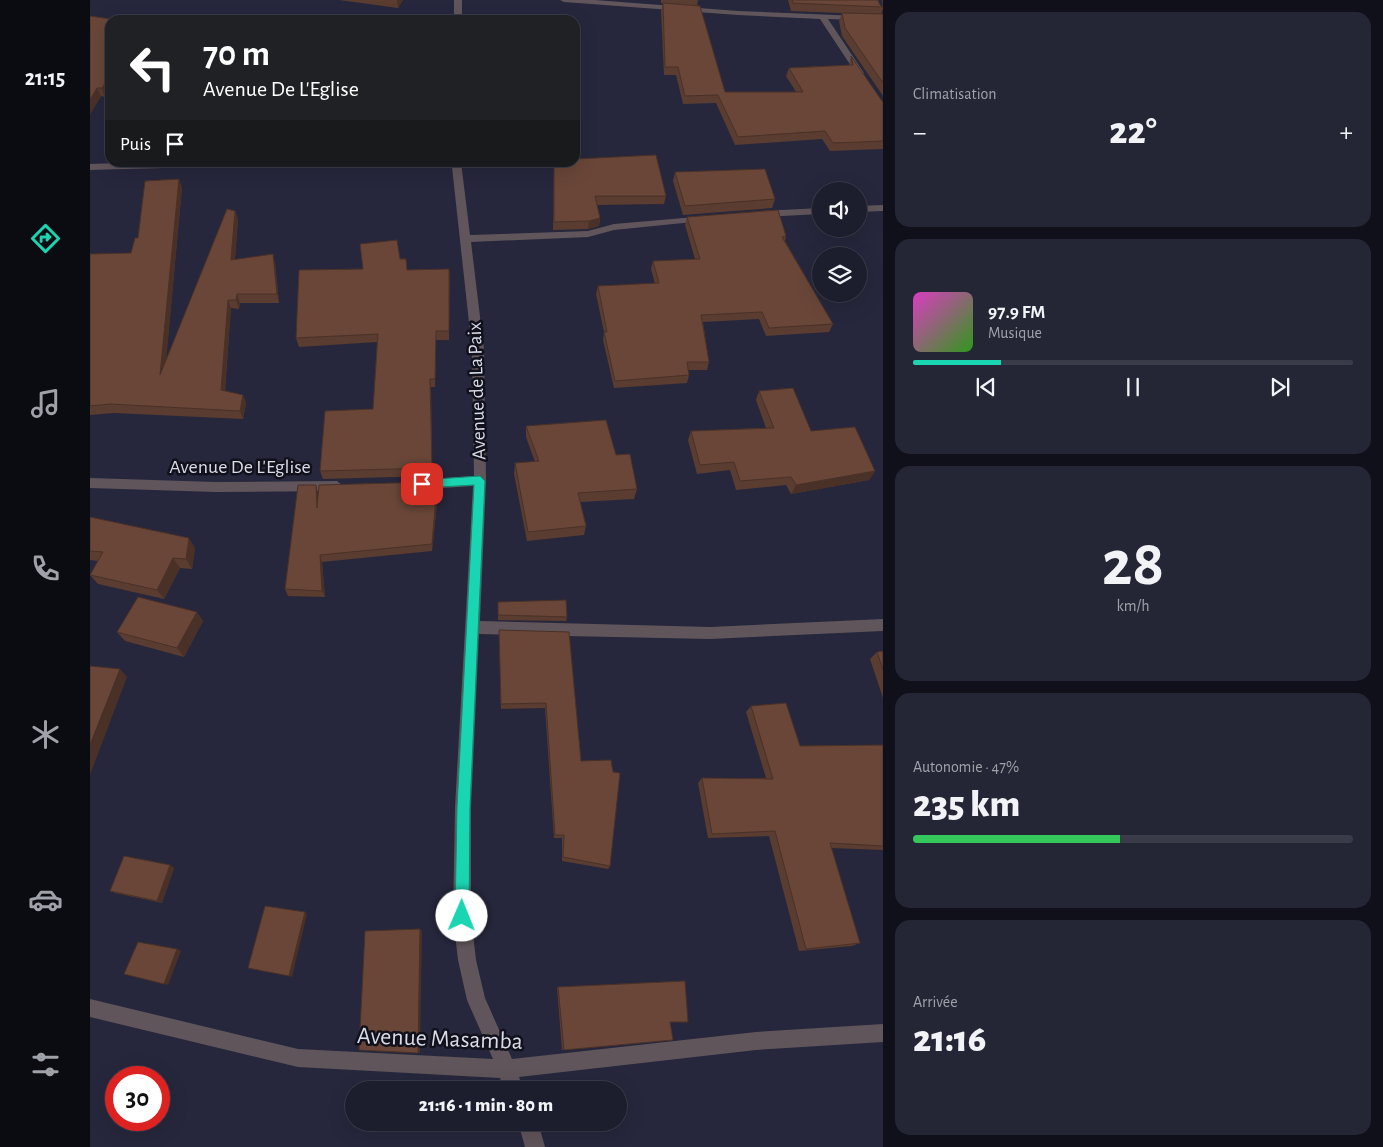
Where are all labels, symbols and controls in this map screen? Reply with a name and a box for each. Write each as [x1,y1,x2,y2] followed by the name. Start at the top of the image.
[120,35,185,100] icon: left
[203,37,270,72] text: 70 m
[25,67,65,89] text: 21:15
[203,78,359,100] text: Avenue De L'Eglise
[913,86,997,102] text: Climatisation
[1109,113,1157,151] text: 22°
[913,119,926,147] text: −
[1340,119,1353,147] text: +
[161,130,189,158] icon: arrive
[120,135,151,154] text: Puis
[812,182,867,302] map controls
[812,182,867,237] button: sound
[28,221,63,256] icon: directions
[812,247,867,302] button: layers
[988,303,1045,322] text: 97.9 FM
[465,321,489,460] street label: Avenue de La Paix
[988,325,1042,341] text: Musique
[972,373,1000,401] icon: previous
[1119,373,1147,401] icon: pause
[1266,373,1294,401] icon: next
[28,386,63,421] icon: music
[169,457,311,477] street label: Avenue De L'Eglise
[401,463,443,505] pin
[408,470,436,498] icon: arrive
[1102,532,1164,597] text: 28
[28,551,63,586] icon: phone
[1116,598,1150,614] text: km/h
[28,717,63,752] icon: climate
[913,759,1019,775] text: Autonomie · 47%
[913,786,1020,824] text: 235 km
[28,882,63,917] icon: car
[435,889,487,941] position arrow
[913,994,958,1010] text: Arrivée
[913,1021,986,1059] text: 21:16
[357,1024,523,1054] street label: Avenue Masamba
[28,1047,63,1082] icon: filters
[105,1066,170,1131] speed limit sign: 30
[419,1096,553,1115] text: 21:16 · 1 min · 80 m

